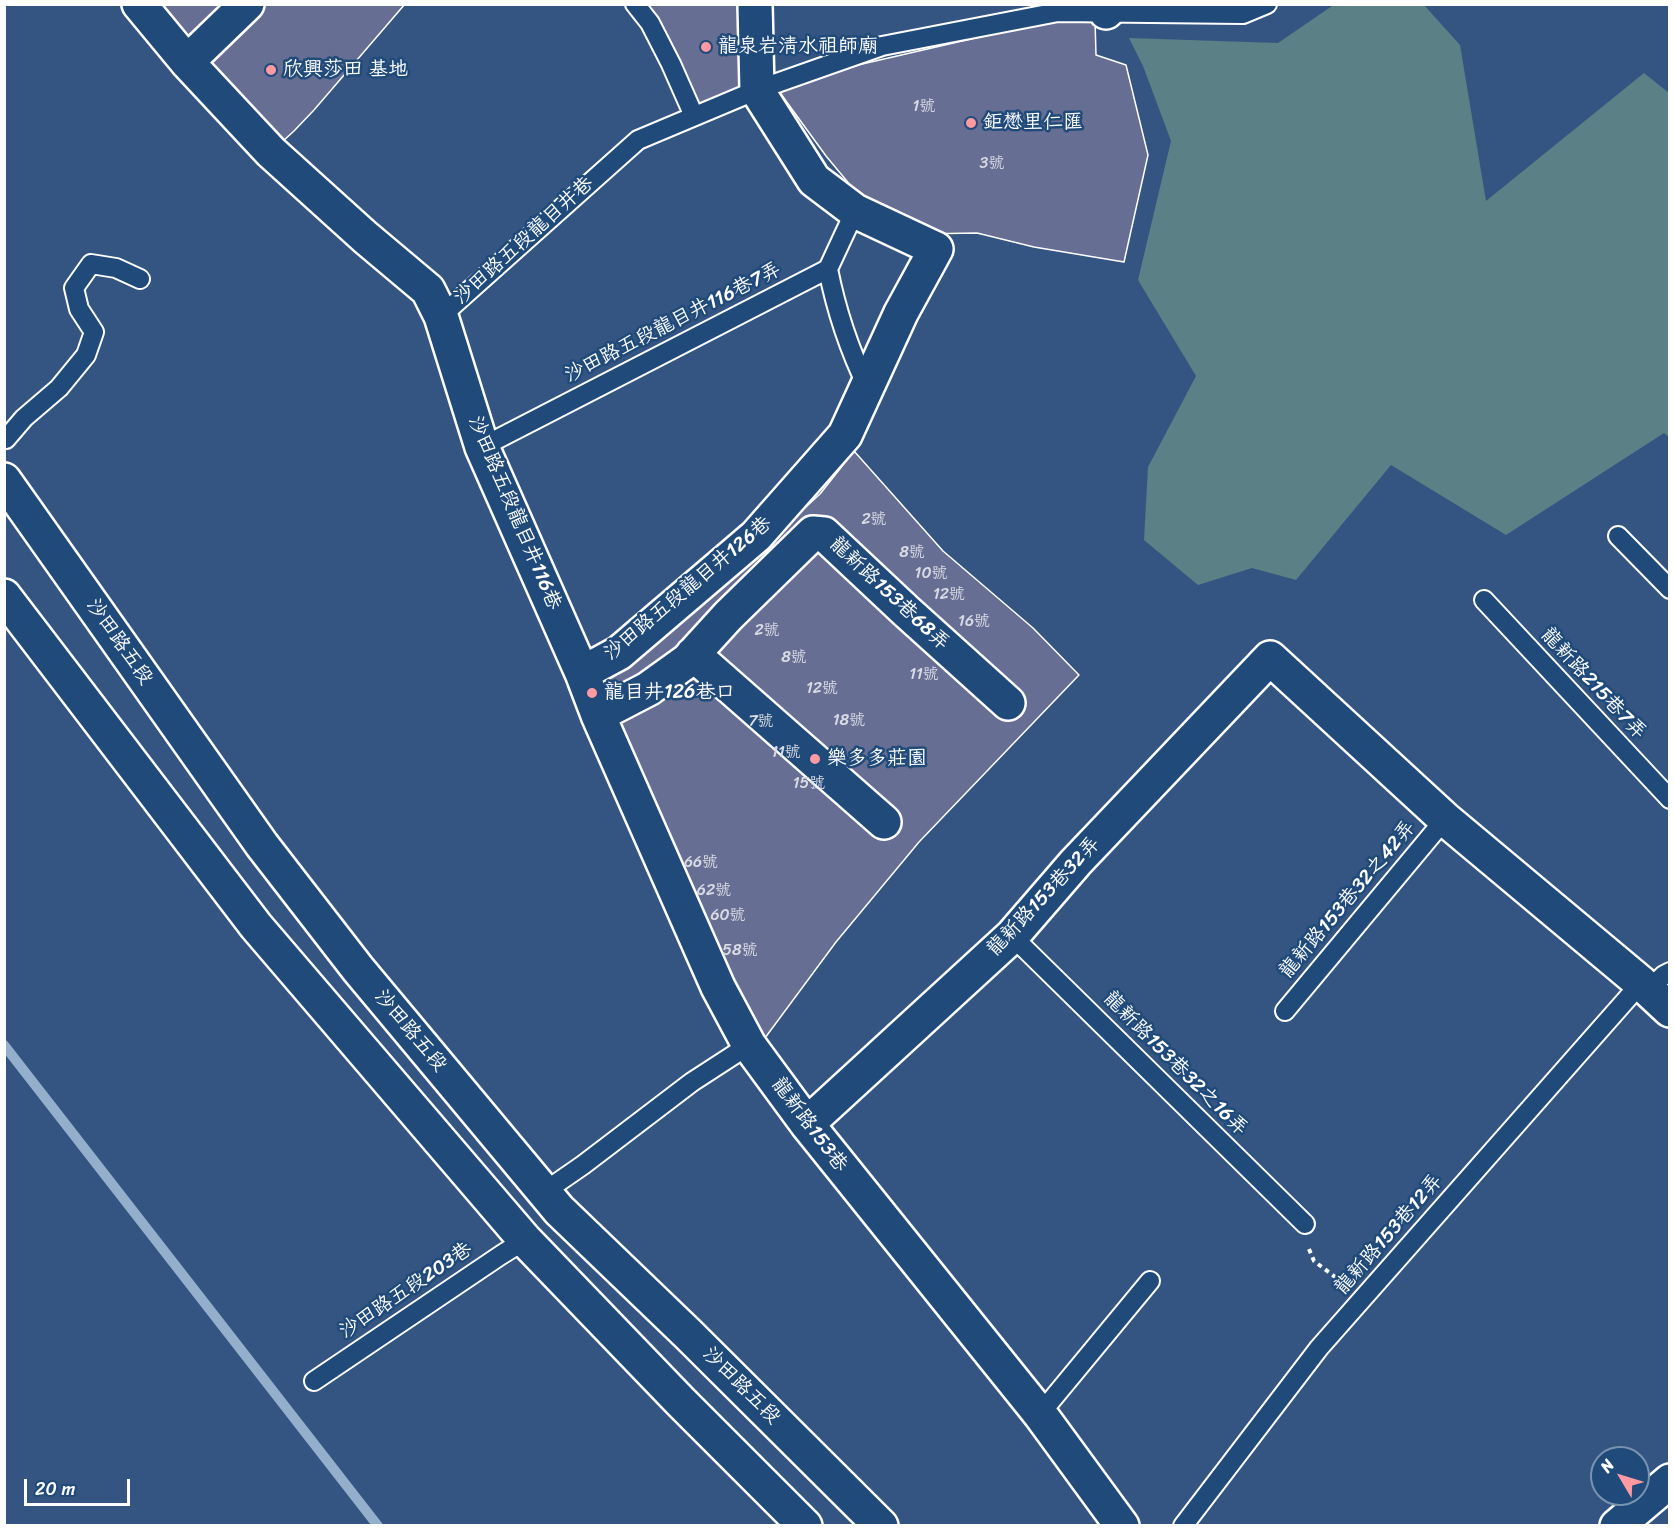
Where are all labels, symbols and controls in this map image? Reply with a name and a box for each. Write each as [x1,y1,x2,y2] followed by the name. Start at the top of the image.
[718,35,878,59] place label: 龍泉岩清水祖師廟
[699,40,713,54] marker: 龍泉岩清水祖師廟
[283,58,408,82] place label: 欣興莎田 基地
[264,63,278,77] marker: 欣興莎田 基地
[913,97,935,117] house number: 1號
[983,111,1083,135] place label: 鉅懋里仁匯
[964,116,978,130] marker: 鉅懋里仁匯
[980,154,1004,174] house number: 3號
[449,172,599,310] street label: 沙田路五段龍目井巷
[561,258,785,388] street label: 沙田路五段龍目井116巷7弄
[462,412,566,614] street label: 沙田路五段龍目井116巷
[861,510,887,530] house number: 2號
[599,512,777,666] street label: 沙田路五段龍目井126巷
[824,532,954,656] street label: 龍新路153巷68弄
[899,543,925,563] house number: 8號
[915,564,947,584] house number: 10號
[933,585,965,605] house number: 12號
[80,594,158,690] street label: 沙田路五段
[958,612,990,632] house number: 16號
[754,621,780,641] house number: 2號
[1535,623,1651,745] street label: 龍新路215巷7弄
[781,648,807,668] house number: 8號
[909,665,939,685] house number: 11號
[806,679,838,699] house number: 12號
[604,681,735,705] place label: 龍目井126巷口
[585,686,599,700] marker: 龍目井126巷口
[833,711,865,731] house number: 18號
[748,712,774,732] house number: 7號
[771,743,801,763] house number: 11號
[827,747,927,771] place label: 樂多多莊園
[808,752,822,766] marker: 樂多多莊園
[793,774,825,794] house number: 15號
[1275,816,1421,984] street label: 龍新路153巷32之42弄
[983,832,1105,962] street label: 龍新路153巷32弄
[684,853,718,873] house number: 66號
[697,881,731,901] house number: 62號
[710,906,746,926] house number: 60號
[722,941,758,961] house number: 58號
[369,985,451,1077] street label: 沙田路五段
[1098,987,1252,1141] street label: 龍新路153巷32之16弄
[766,1073,852,1177] street label: 龍新路153巷
[1330,1170,1448,1300] street label: 龍新路153巷12弄
[335,1238,477,1344] street label: 沙田路五段203巷
[697,1342,785,1430] street label: 沙田路五段
[1590,1446,1650,1506] north arrow
[1592,1453,1622,1479] text: N
[27,1467,134,1505] scale bar
[35,1473,75,1505] text: 20 m

